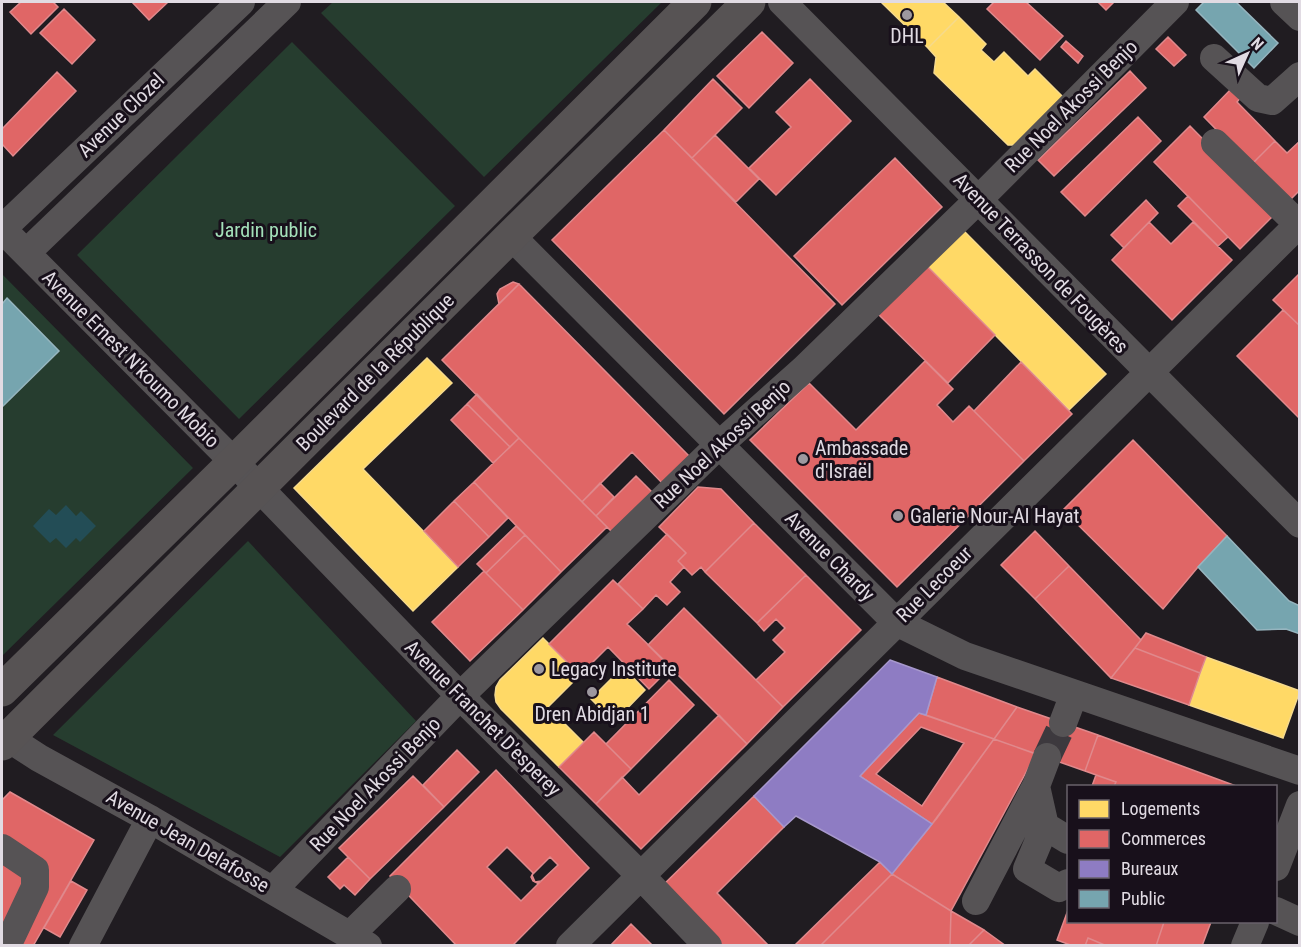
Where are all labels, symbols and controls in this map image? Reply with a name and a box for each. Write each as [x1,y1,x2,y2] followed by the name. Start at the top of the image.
[900,8,914,22] marker: DHL
[890,24,924,48] place label: DHL
[1217,24,1277,84] north arrow
[1247,34,1267,54] text: N
[1000,35,1142,177] street label: Rue Noel Akossi Benjo
[73,68,169,162] street label: Avenue Clozel
[949,168,1133,358] street label: Avenue Terrasson de Fougères
[215,218,317,242] park label: Jardin public
[37,265,225,453] street label: Avenue Ernest N'koumo Mobio
[291,288,459,456] street label: Boulevard de la République
[649,375,795,513] street label: Rue Noel Akossi Benjo
[815,436,908,483] place label: Ambassade d'Israël
[796,452,810,466] marker: Ambassade d'Israël
[910,504,1079,528] place label: Galerie Nour-Al Hayat
[780,506,880,606] street label: Avenue Chardy
[891,509,905,523] marker: Galerie Nour-Al Hayat
[891,541,977,627] street label: Rue Lecoeur
[400,635,566,801] street label: Avenue Franchet D'esperey
[551,657,677,681] place label: Legacy Institute
[532,662,546,676] marker: Legacy Institute
[585,685,599,699] marker: Dren Abidjan 1
[534,702,650,726] place label: Dren Abidjan 1
[305,712,445,856] street label: Rue Noel Akossi Benjo
[102,785,274,897] street label: Avenue Jean Delafosse
[1067,785,1277,923] legend
[1121,798,1200,819] text: Logements
[1121,828,1206,849] text: Commerces
[1121,858,1179,879] text: Bureaux
[1121,888,1165,909] text: Public

